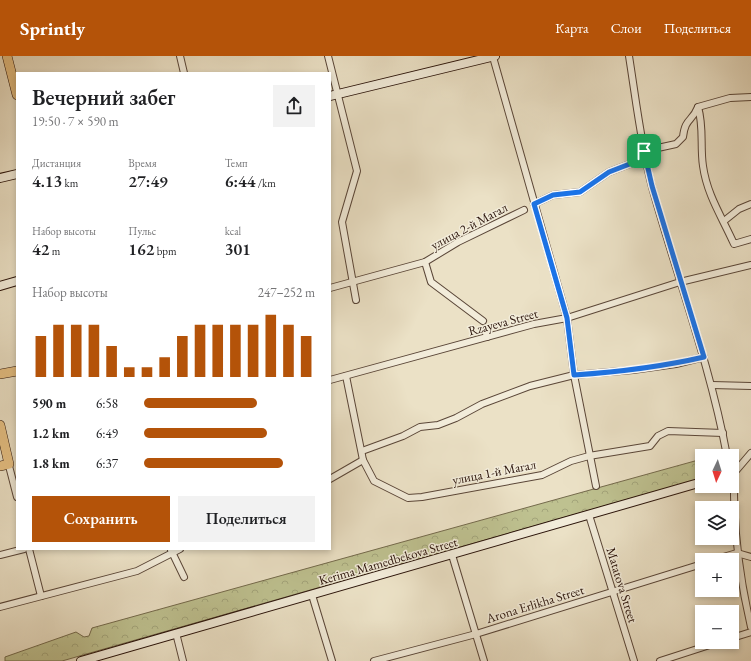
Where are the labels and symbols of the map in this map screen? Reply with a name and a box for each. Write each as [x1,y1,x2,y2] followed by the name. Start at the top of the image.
[627,134,661,168] pin
[428,199,510,253] street label: улица 2-й Магал
[466,305,540,339] street label: Rzayeva Street
[695,449,739,493] north arrow
[451,456,537,488] street label: улица 1-й Магал
[317,533,459,589] street label: Kerima Mamedbekova Street
[602,545,642,625] street label: Matatova Street
[483,581,586,627] street label: Arona Erlikha Street

